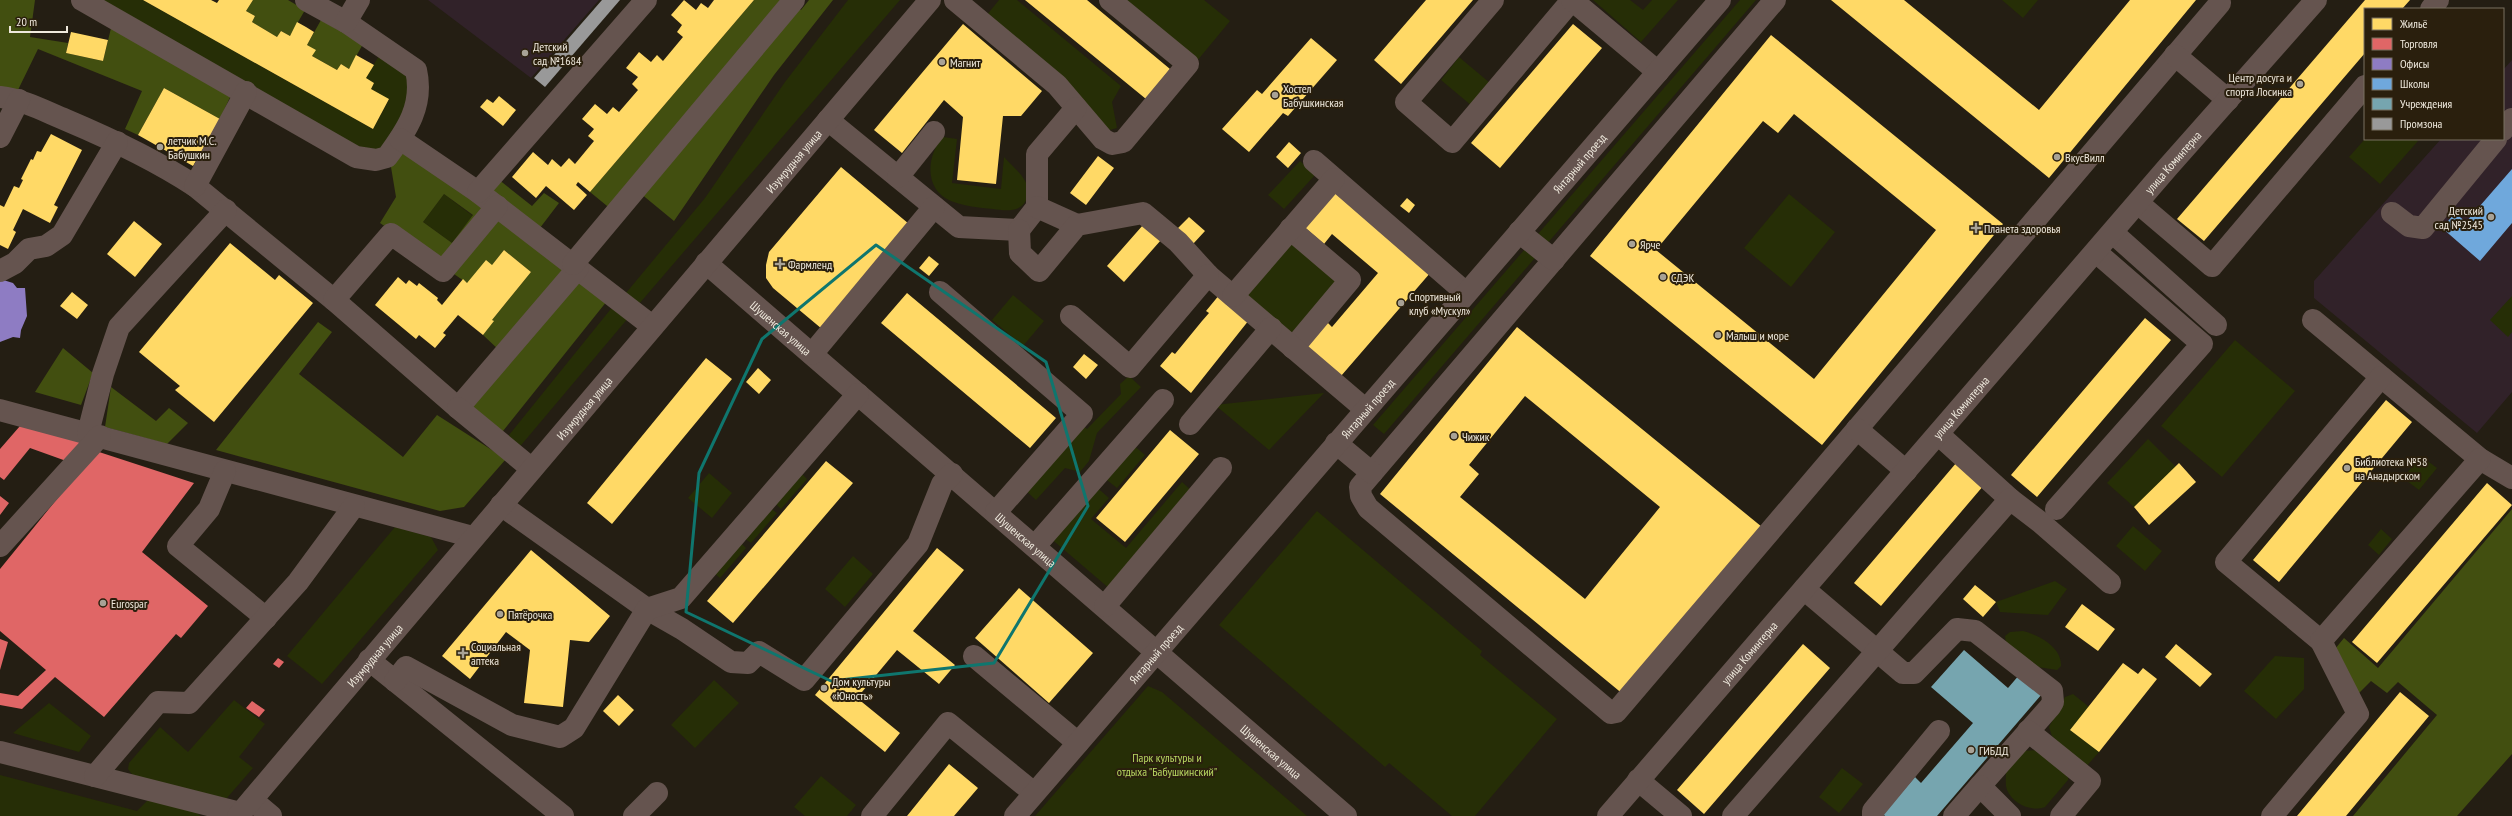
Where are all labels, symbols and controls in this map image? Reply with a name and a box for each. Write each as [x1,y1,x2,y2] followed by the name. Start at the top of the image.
[10,8,67,34] scale bar
[2364,8,2504,140] legend
[16,14,37,29] text: 20 m
[2399,16,2427,31] text: Жильё
[2400,36,2438,51] text: Торговля
[533,39,582,68] place label: Детский сад №1684
[520,48,530,58] marker: Детский сад №1684
[950,55,980,70] place label: Магнит
[2400,56,2429,71] text: Офисы
[937,57,947,67] marker: Магнит
[2226,70,2292,99] place label: Центр досуга и спорта Лосинка
[2400,76,2429,91] text: Школы
[2295,79,2305,89] marker: Центр досуга и спорта Лосинка
[1283,81,1344,110] place label: Хостел Бабушкинская
[1270,90,1280,100] marker: Хостел Бабушкинская
[2400,96,2453,111] text: Учреждения
[2400,116,2443,131] text: Промзона
[763,126,825,195] street label: Изумрудная улица
[2141,127,2204,196] street label: улица Коминтерна
[1549,129,1610,196] street label: Янтарный проезд
[167,133,216,162] place label: летчик М.С. Бабушкин
[155,142,165,152] marker: летчик М.С. Бабушкин
[2065,150,2105,165] place label: ВкусВилл
[2052,152,2062,162] marker: ВкусВилл
[2435,203,2483,232] place label: Детский сад №2545
[2486,212,2496,222] marker: Детский сад №2545
[1984,221,2061,236] place label: Планета здоровья
[1971,223,1981,233] marker: Планета здоровья
[1640,237,1661,252] place label: Ярче
[1627,239,1637,249] marker: Ярче
[788,257,833,272] place label: Фармленд
[775,259,785,269] marker: Фармленд
[1671,270,1694,285] place label: СДЭК
[1658,272,1668,282] marker: СДЭК
[1409,289,1471,318] place label: Спортивный клуб «Мускул»
[747,297,815,358] street label: Шушенская улица
[1396,298,1406,308] marker: Спортивный клуб «Мускул»
[1726,328,1789,343] place label: Малыш и море
[1713,330,1723,340] marker: Малыш и море
[1929,372,1992,442] street label: улица Коминтерна
[553,373,615,443] street label: Изумрудная улица
[1337,375,1398,441] street label: Янтарный проезд
[1462,429,1490,444] place label: Чижик
[1449,431,1459,441] marker: Чижик
[2355,454,2427,483] place label: Библиотека №58 на Анадырском
[2342,463,2352,473] marker: Библиотека №58 на Анадырском
[992,509,1060,570] street label: Шушенская улица
[111,596,148,611] place label: Eurospar
[98,598,108,608] marker: Eurospar
[508,607,552,622] place label: Пятёрочка
[495,609,505,619] marker: Пятёрочка
[1718,618,1781,687] street label: улица Коминтерна
[343,620,406,690] street label: Изумрудная улица
[1126,620,1186,686] street label: Янтарный проезд
[471,639,521,668] place label: Социальная аптека
[458,648,468,658] marker: Социальная аптека
[832,674,890,703] place label: Дом культуры «Юность»
[819,683,829,693] marker: Дом культуры «Юность»
[1238,721,1305,782] street label: Шушенская улица
[1979,743,2009,758] place label: ГИБДД
[1966,745,1976,755] marker: ГИБДД
[1117,750,1217,779] park label: Парк культуры и отдыха "Бабушкинский"

